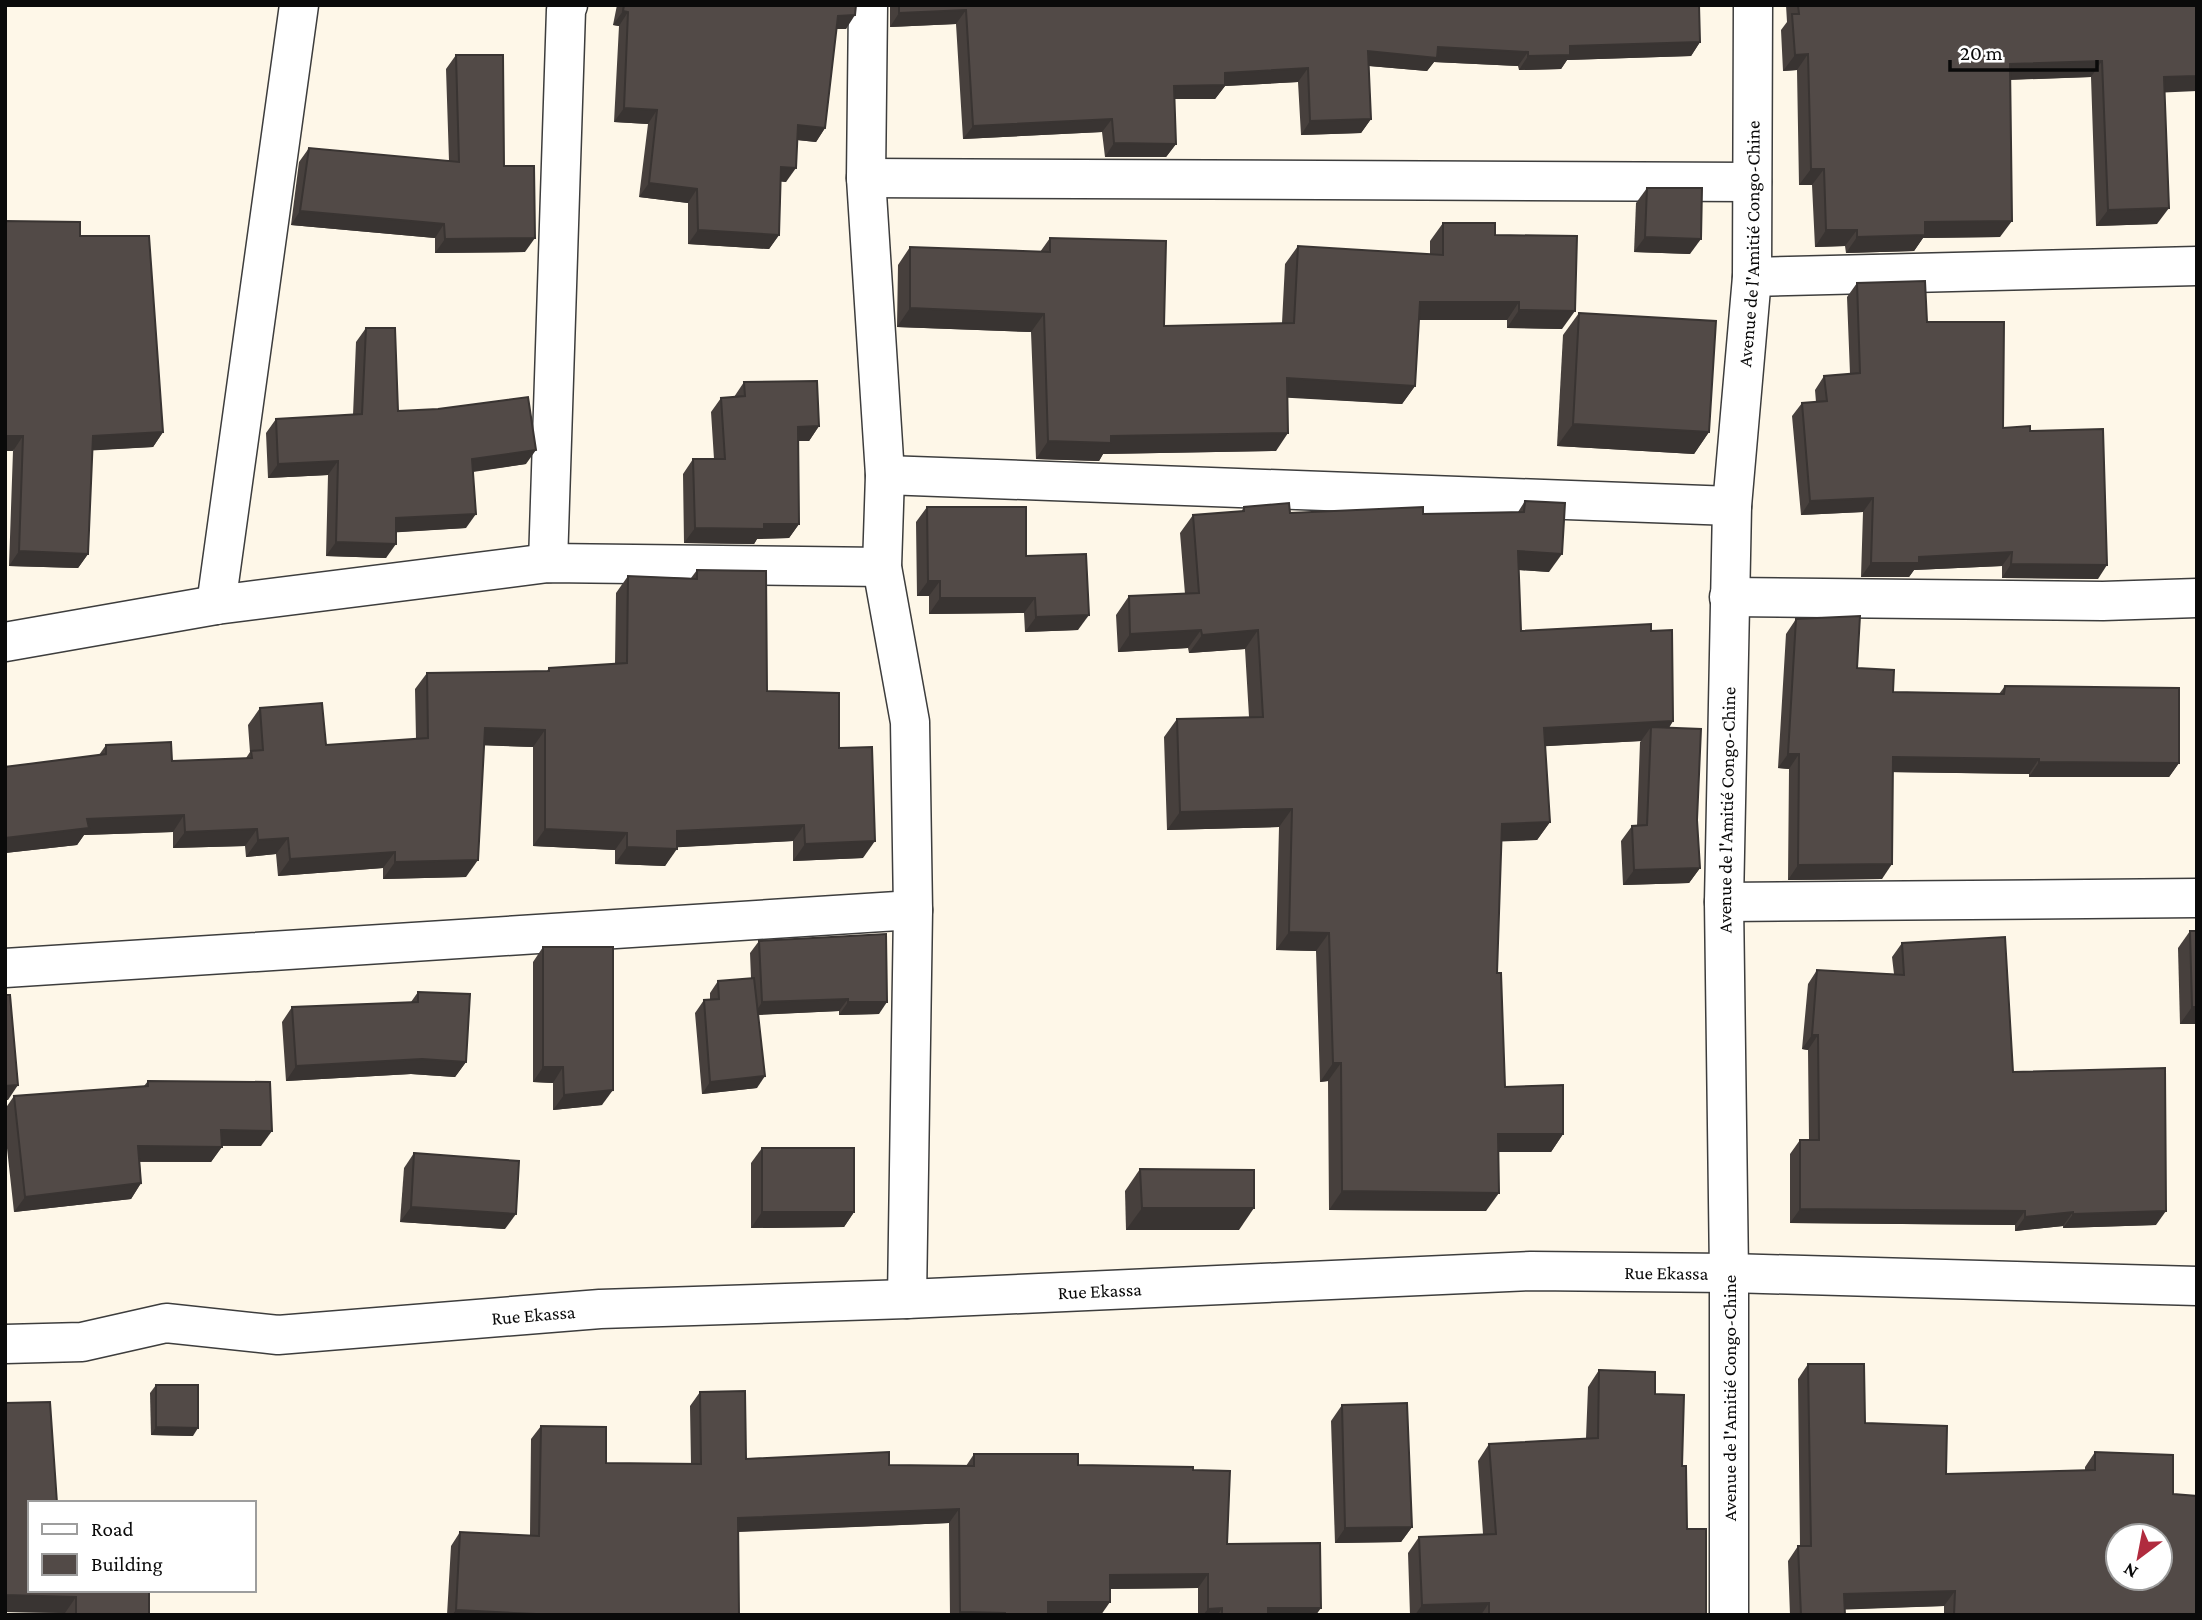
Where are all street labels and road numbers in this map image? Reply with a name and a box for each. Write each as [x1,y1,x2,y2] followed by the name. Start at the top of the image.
[1734,121,1763,368] street label: Avenue de l'Amitié Congo-Chine
[1713,687,1739,933] street label: Avenue de l'Amitié Congo-Chine
[1624,1261,1709,1283] street label: Rue Ekassa
[1719,1275,1740,1521] street label: Avenue de l'Amitié Congo-Chine
[1057,1278,1143,1303] street label: Rue Ekassa
[491,1301,576,1328] street label: Rue Ekassa

